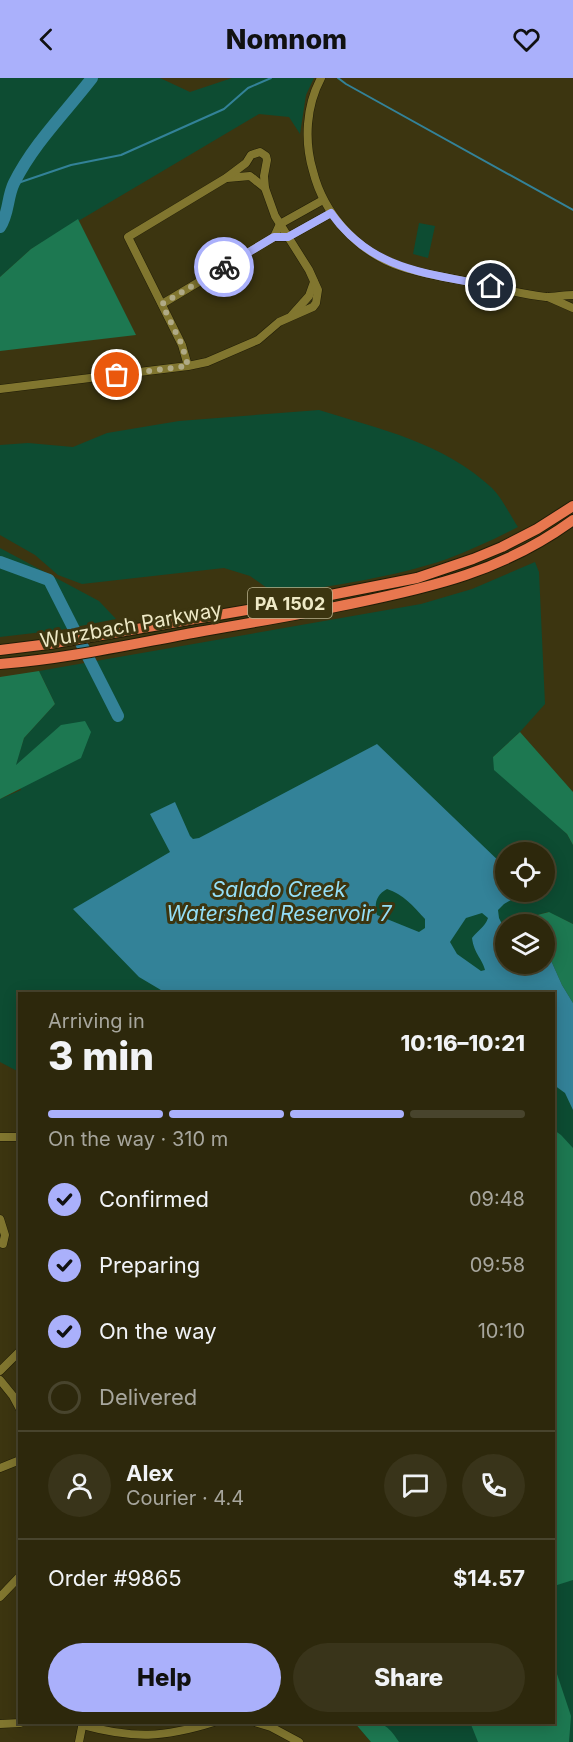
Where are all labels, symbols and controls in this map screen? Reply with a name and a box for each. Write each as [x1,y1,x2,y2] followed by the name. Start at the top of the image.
[30,23,63,56] icon: back
[226,23,347,56] text: Nomnom
[510,23,543,56] icon: heart
[194,237,254,297] courier
[208,251,241,284] icon: bike
[465,260,516,311] pin
[474,269,507,302] icon: home
[91,349,142,400] pin
[100,358,133,391] icon: bag
[248,588,332,618] road number: PA 1502
[38,597,224,653] street label: Wurzbach Parkway
[495,842,555,974] map controls
[495,842,555,902] button: locate
[166,877,393,926] water label: Salado Creek Watershed Reservoir 7
[495,914,555,974] button: layers
[48,1009,145,1033] text: Arriving in
[401,1030,525,1056] text: 10:16–10:21
[48,1032,154,1079] text: 3 min
[48,1127,228,1151] text: On the way · 310 m
[48,1183,81,1216] icon: check
[99,1186,209,1212] text: Confirmed
[469,1187,525,1211] text: 09:48
[48,1249,81,1282] icon: check
[99,1252,200,1278] text: Preparing
[470,1253,525,1277] text: 09:58
[48,1315,81,1348] icon: check
[99,1318,217,1344] text: On the way
[478,1319,525,1343] text: 10:10
[99,1384,197,1410] text: Delivered
[48,1454,111,1517] button: person
[384,1454,447,1517] button: chat
[462,1454,525,1517] button: phone
[126,1460,174,1486] text: Alex
[126,1486,244,1510] text: Courier · 4.4
[48,1565,182,1591] text: Order #9865
[453,1565,525,1591] text: $14.57
[48,1643,281,1712] button: Help
[293,1643,525,1712] button: Share

